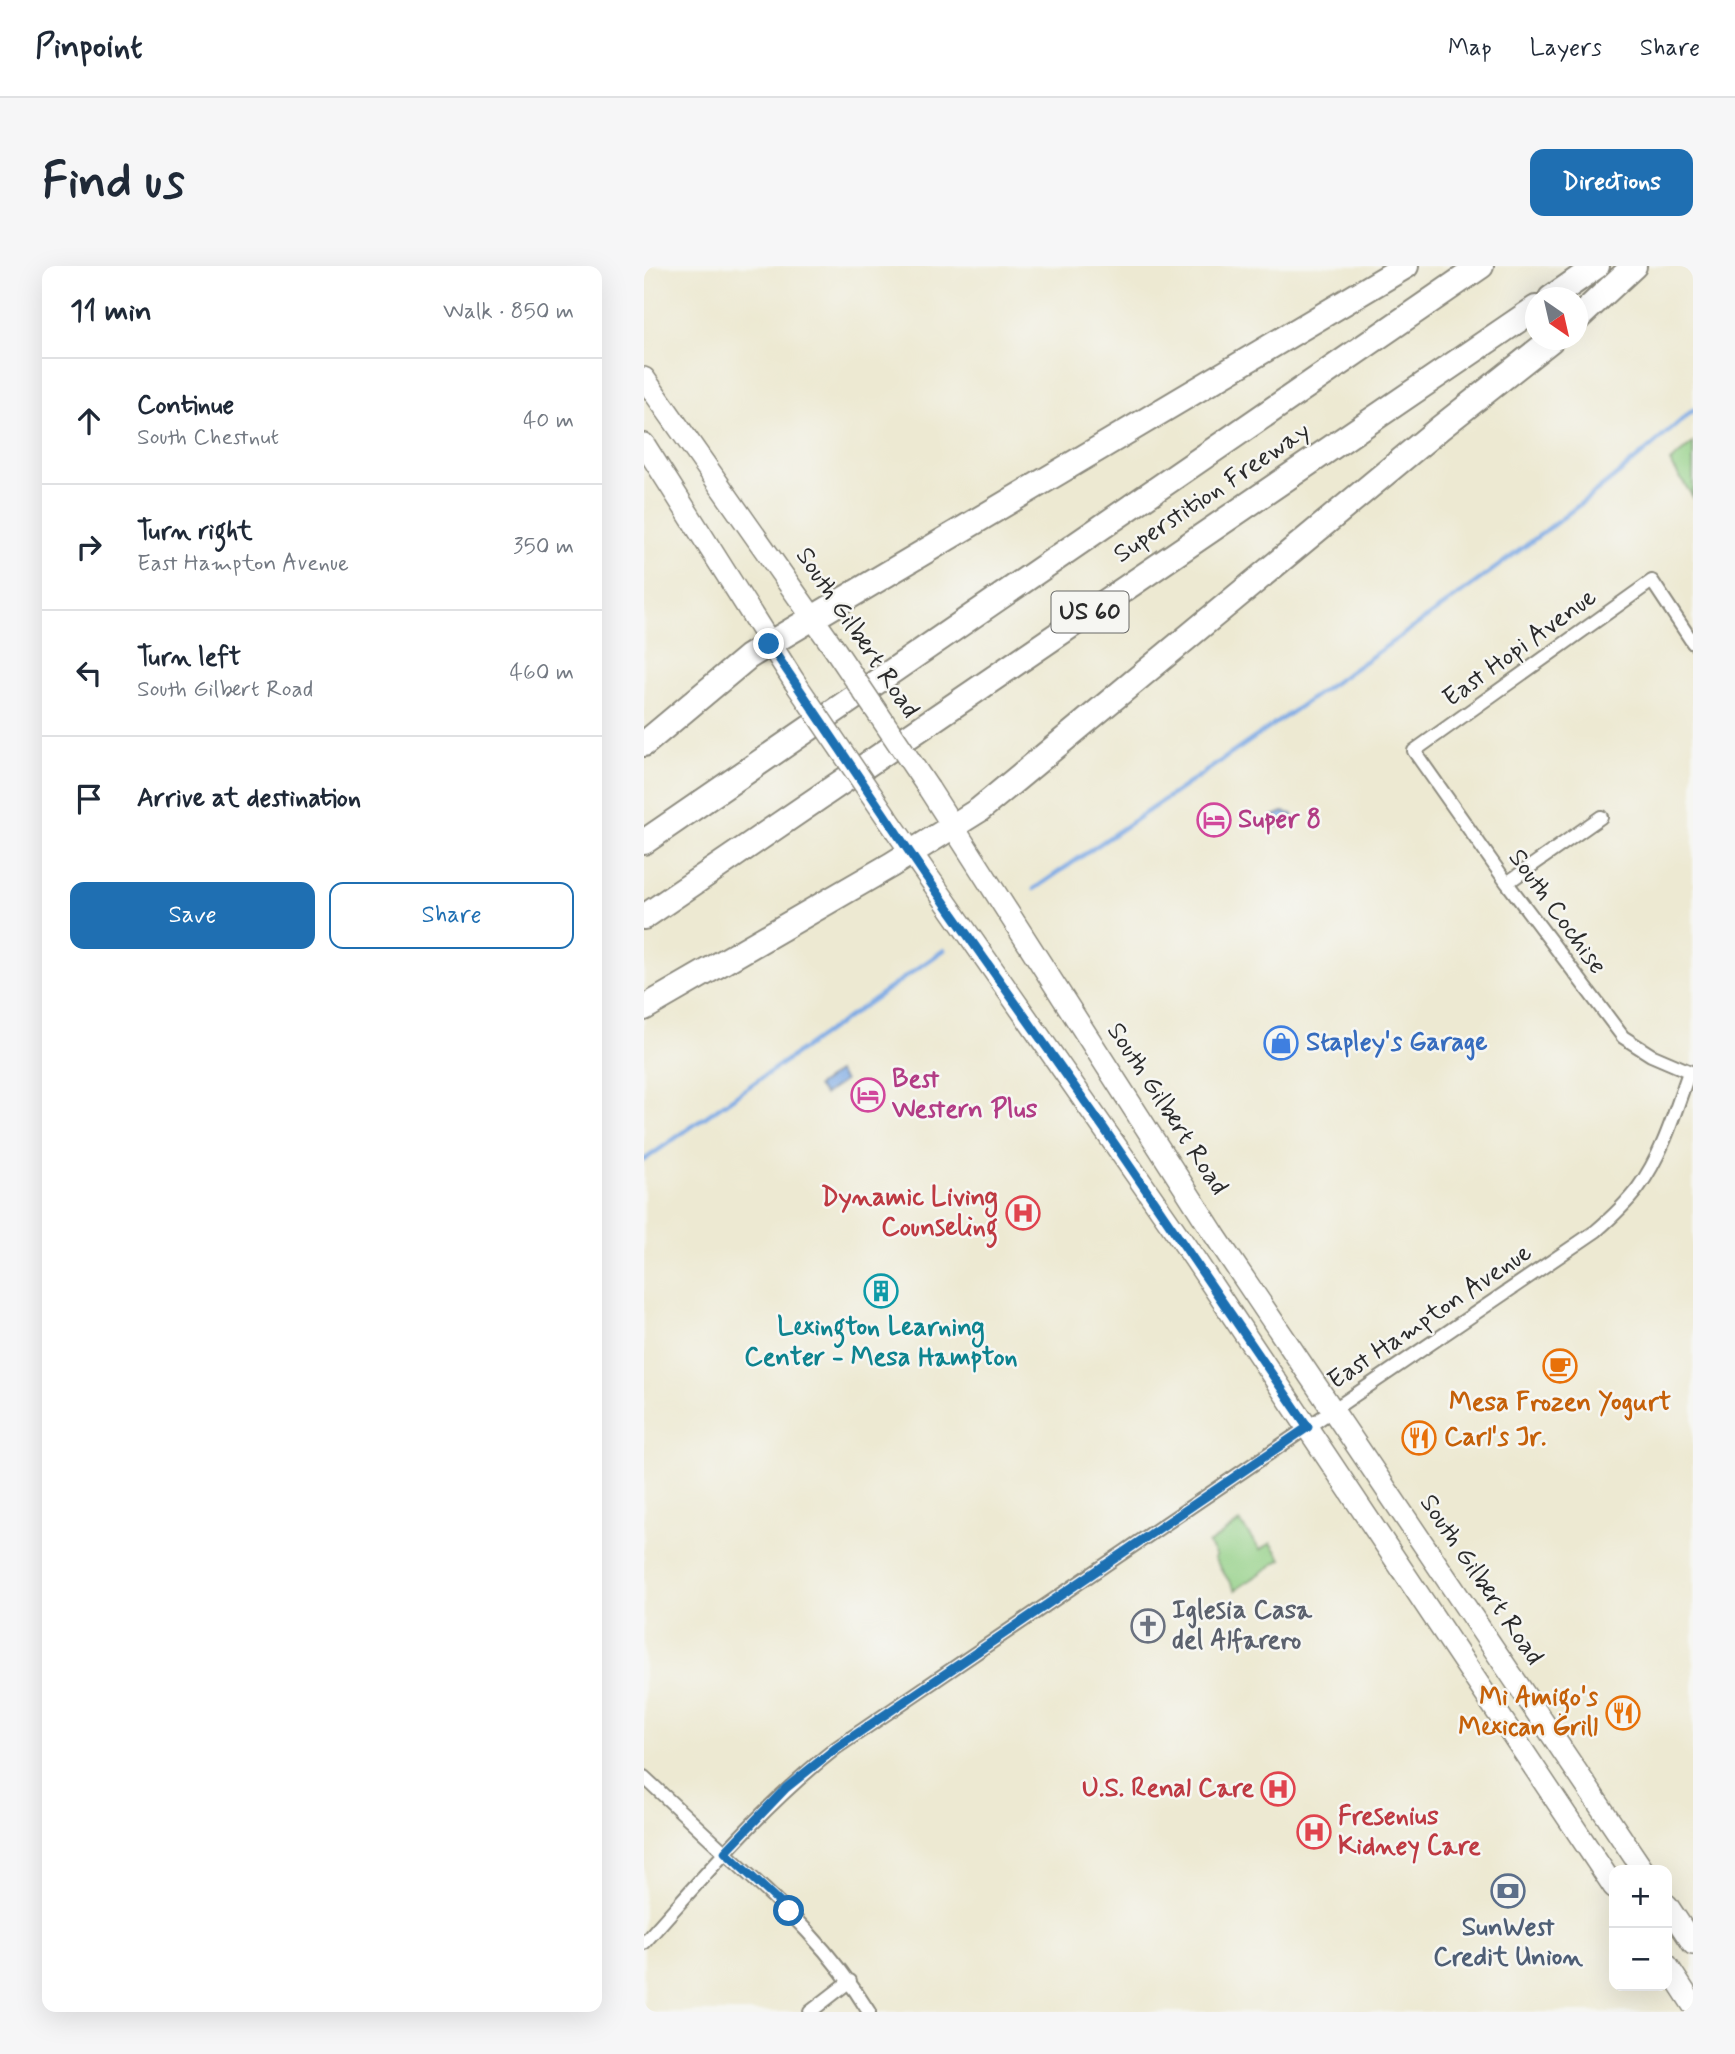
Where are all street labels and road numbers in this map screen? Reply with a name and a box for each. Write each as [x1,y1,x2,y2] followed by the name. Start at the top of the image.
[1107,415,1317,571] street label: Superstition Freeway
[787,541,927,725] street label: South Gilbert Road
[1436,581,1604,715] street label: East Hopi Avenue
[1052,592,1129,632] road number: US 60
[1500,842,1614,982] street label: South Cochise
[1098,1016,1236,1202] street label: South Gilbert Road
[1321,1236,1539,1398] street label: East Hampton Avenue
[1411,1488,1551,1672] street label: South Gilbert Road

